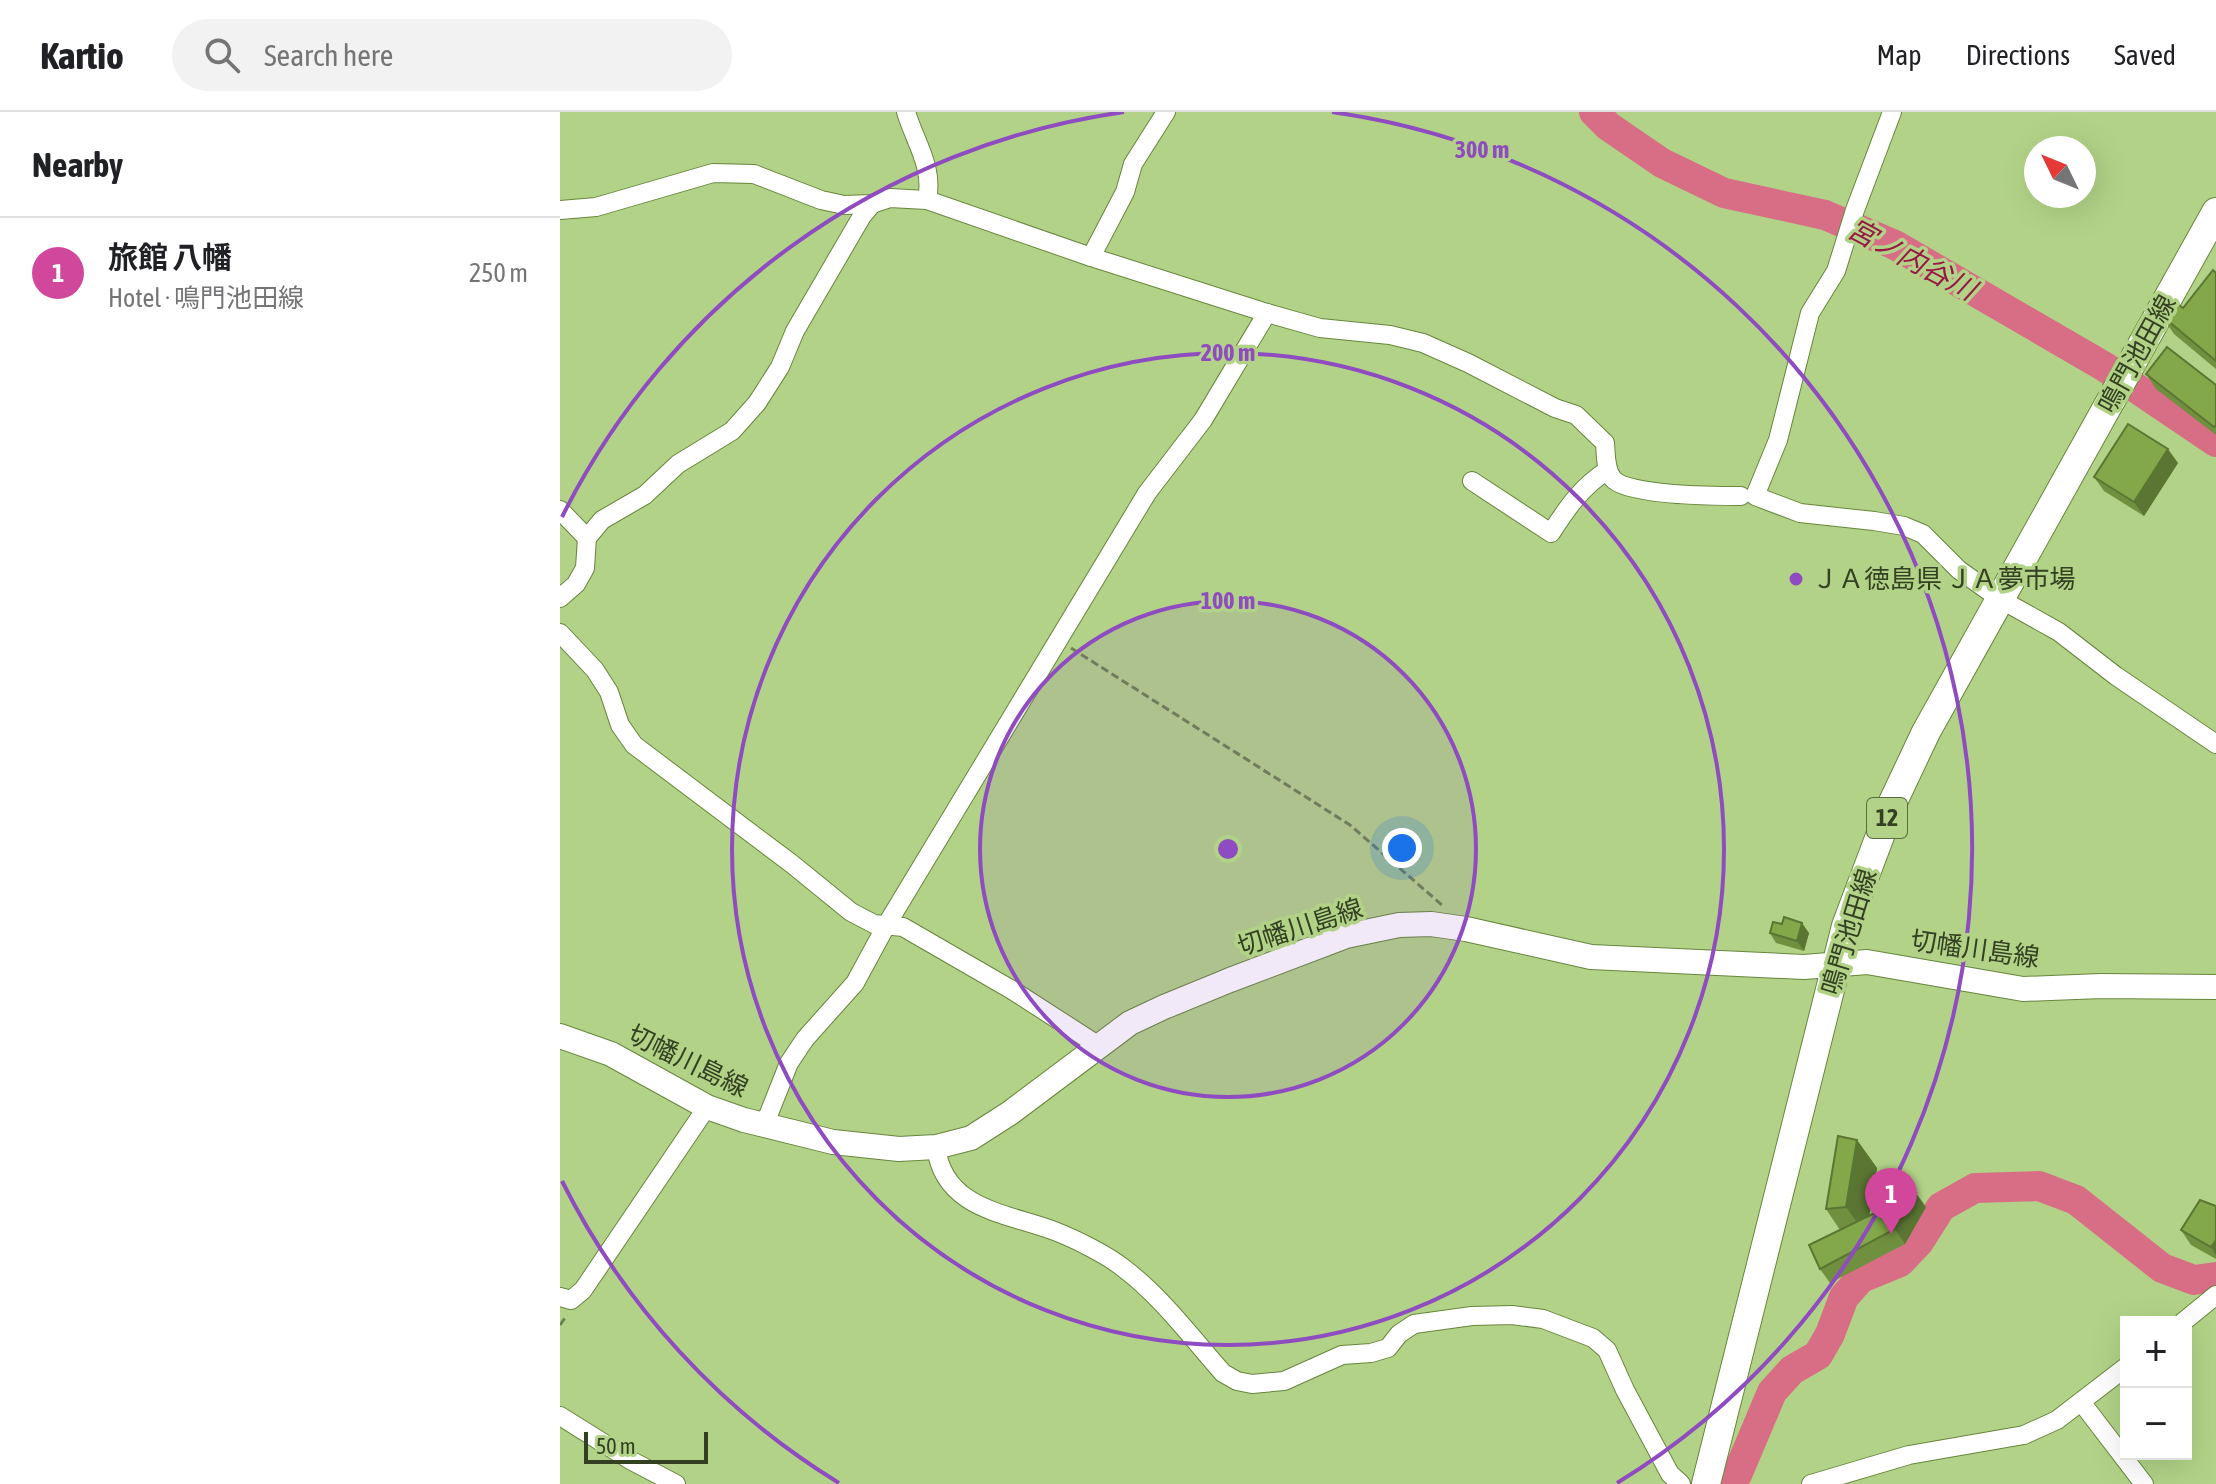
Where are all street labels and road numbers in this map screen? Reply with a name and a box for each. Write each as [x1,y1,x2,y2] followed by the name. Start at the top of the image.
[2092,290,2182,418] street label: 鳴門池田線
[1867,798,1907,838] road number: 12
[1816,865,1882,999] street label: 鳴門池田線
[1234,893,1366,961] street label: 切幡川島線
[1909,925,2041,973] street label: 切幡川島線
[623,1019,753,1103] street label: 切幡川島線

